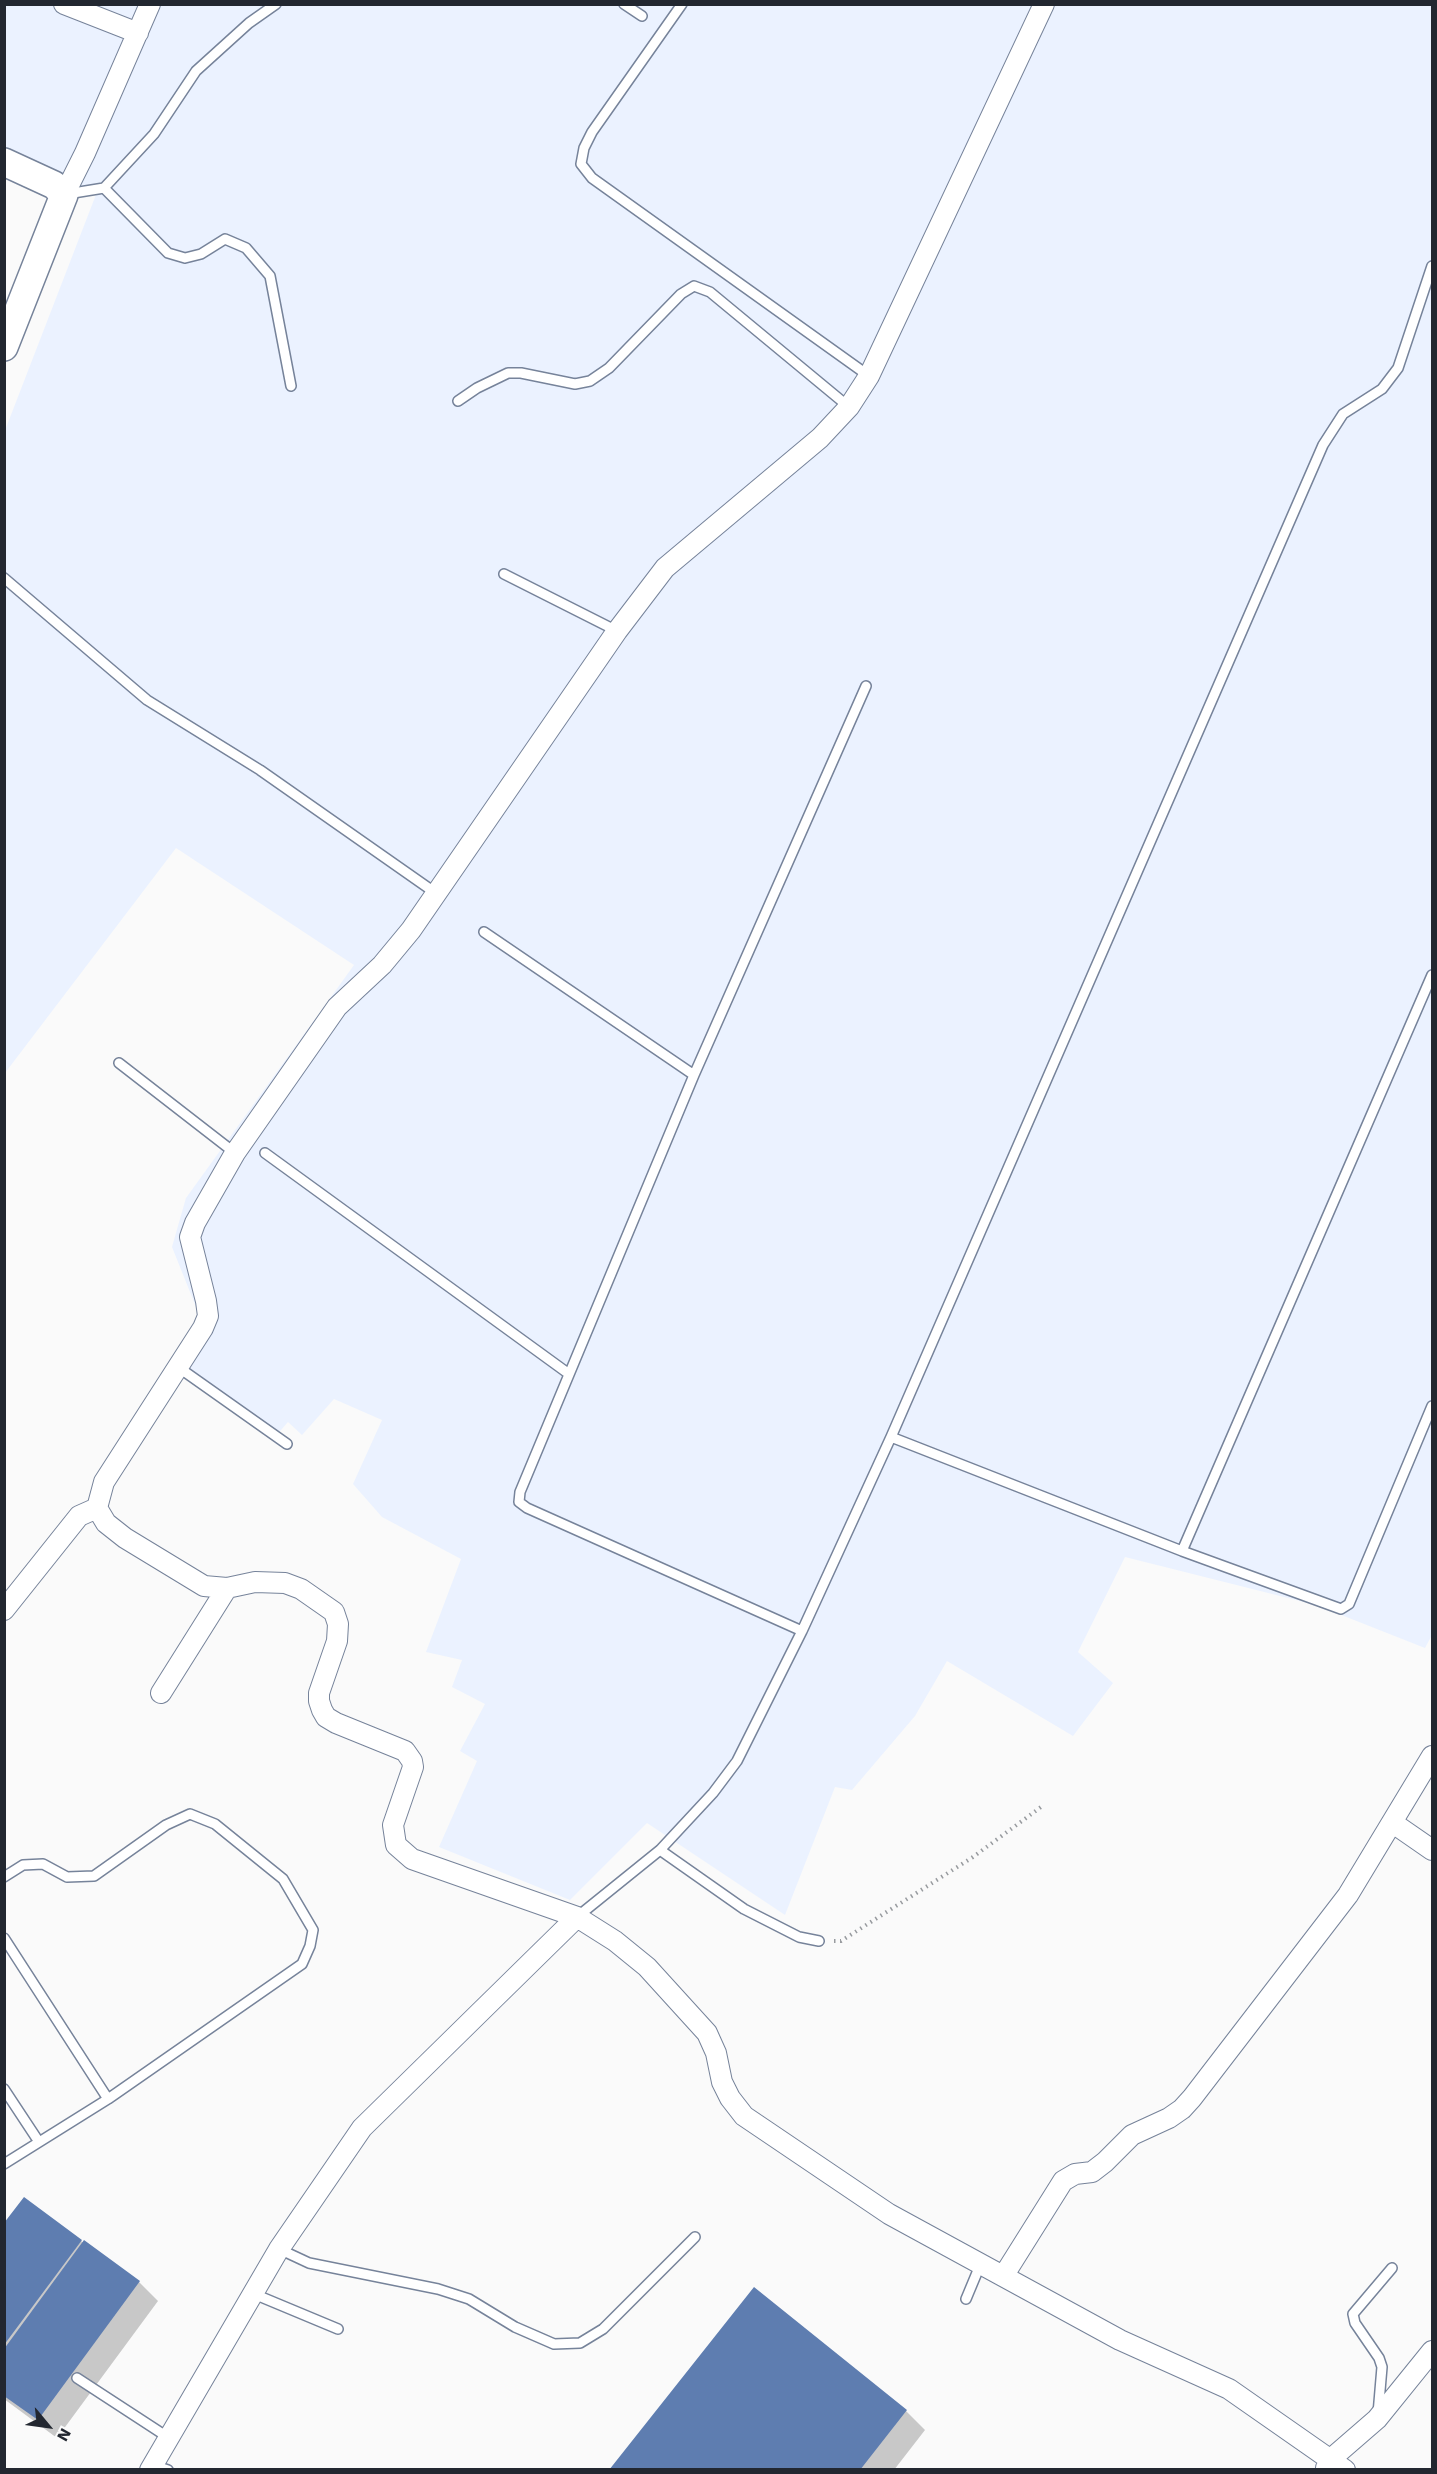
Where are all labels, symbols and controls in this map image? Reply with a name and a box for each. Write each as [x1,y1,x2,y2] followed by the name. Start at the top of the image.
[18,2396,78,2456] north arrow
[53,2425,75,2445] text: N

